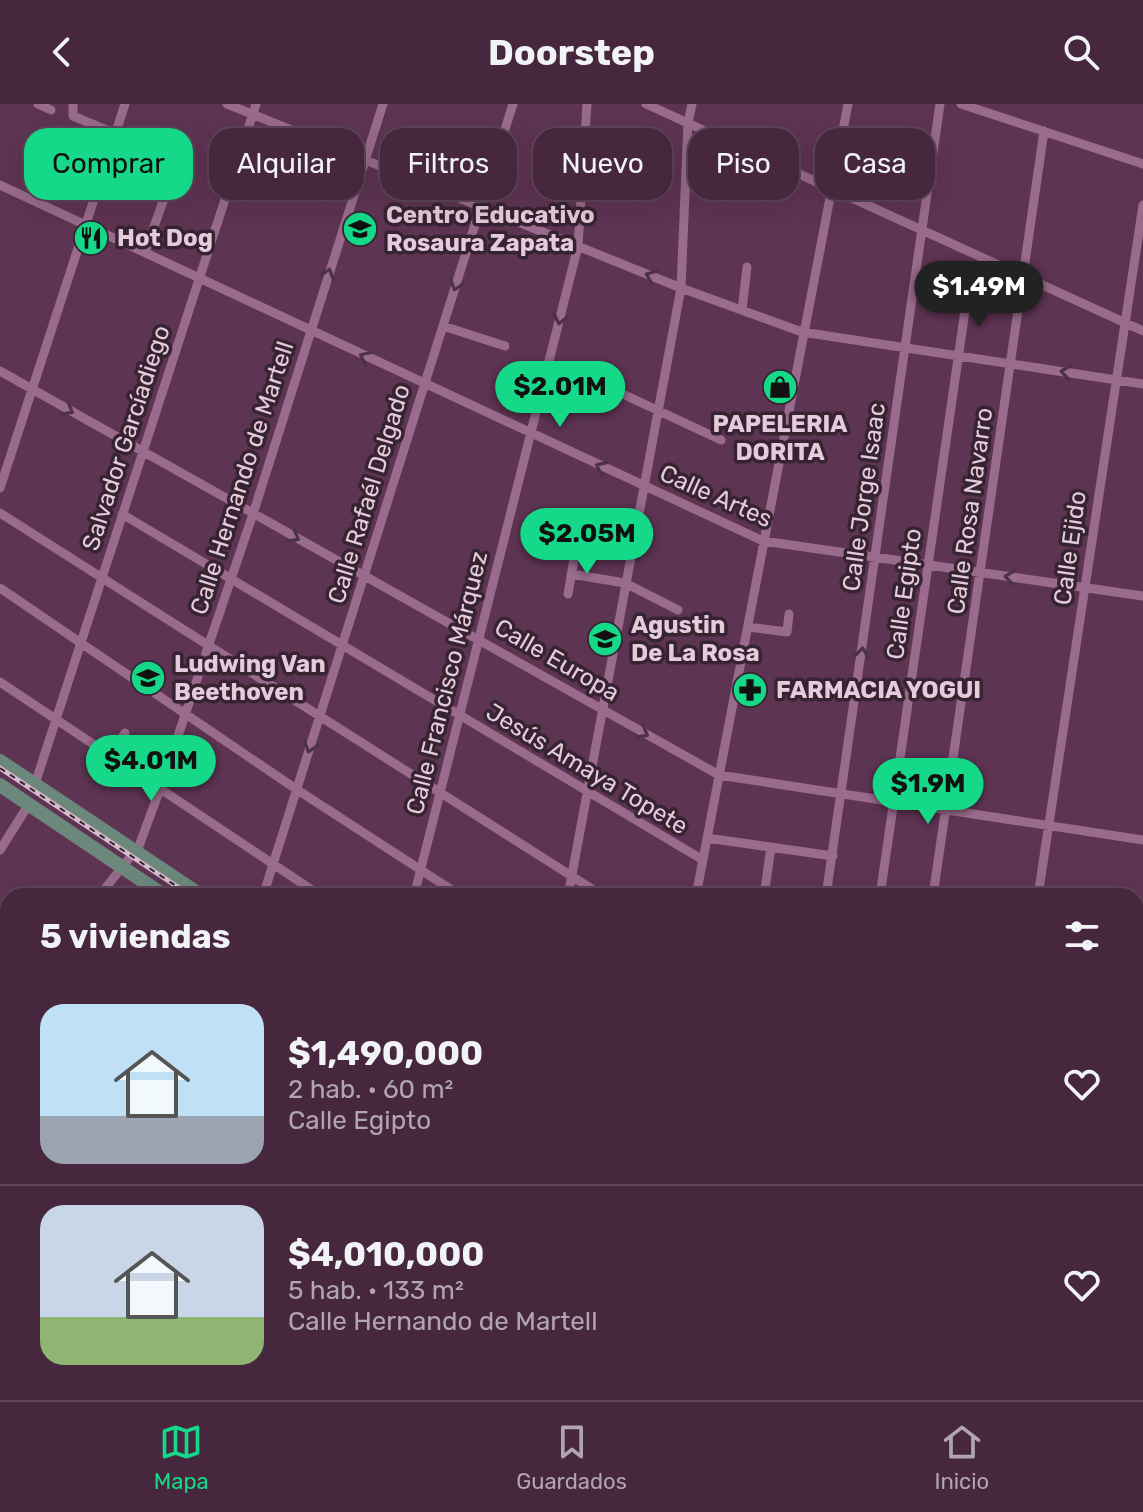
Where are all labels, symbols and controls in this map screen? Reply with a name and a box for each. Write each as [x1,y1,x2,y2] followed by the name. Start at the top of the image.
[40,30,84,74] icon: back
[1059,30,1103,74] icon: search
[488,31,655,74] text: Doorstep
[24,128,193,200] chip: Comprar
[209,128,364,200] chip: Alquilar
[380,128,517,200] chip: Filtros
[533,128,672,200] chip: Nuevo
[688,128,799,200] chip: Piso
[815,128,935,200] chip: Casa
[386,201,595,257] place label: Centro Educativo Rosaura Zapata
[341,210,379,248] school or university icon: Centro Educativo Rosaura Zapata
[72,219,110,257] restaurant icon: Hot Dog
[117,224,213,252] place label: Hot Dog
[914,261,1044,329] pin: $1.49M
[319,268,335,282] one-way arrow
[645,269,659,285] one-way arrow
[932,271,1026,302] text: $1.49M
[449,278,465,292] one-way arrow
[552,312,569,326] one-way arrow
[76,322,176,554] street label: Salvador Garcíadiego
[185,338,299,618] street label: Calle Hernando de Martell
[359,351,374,367] one-way arrow
[495,361,625,429] pin: $2.01M
[1059,364,1073,381] one-way arrow
[761,368,799,406] shop icon: PAPELERIA DORITA
[513,371,607,402] text: $2.01M
[322,381,416,607] street label: Calle Rafaél Delgado
[59,400,74,415] one-way arrow
[837,401,891,593] street label: Calle Jorge Isaac
[942,406,998,616] street label: Calle Rosa Navarro
[712,410,848,466] place label: PAPELERIA DORITA
[656,459,776,533] street label: Calle Artes
[595,461,610,477] one-way arrow
[1048,489,1092,607] street label: Calle Ejido
[522,508,652,576] pin: $2.05M
[538,518,636,549] text: $2.05M
[286,527,301,542] one-way arrow
[881,527,927,661] street label: Calle Egipto
[401,548,493,818] street label: Calle Francisco Márquez
[1004,569,1017,586] one-way arrow
[631,611,760,667] place label: Agustin De La Rosa
[490,613,624,707] street label: Calle Europa
[586,620,624,658] school or university icon: Agustin De La Rosa
[853,646,870,659] one-way arrow
[174,650,326,706] place label: Ludwing Van Beethoven
[129,659,167,697] school or university icon: Ludwing Van Beethoven
[731,671,769,709] pharmacy icon: FARMACIA YOGUI
[776,676,981,704] place label: FARMACIA YOGUI
[481,698,693,840] street label: Jesús Amaya Topete
[635,723,649,738] one-way arrow
[86,735,216,803] pin: $4.01M
[303,739,319,753] one-way arrow
[104,745,198,776] text: $4.01M
[872,758,984,826] pin: $1.9M
[891,768,965,799] text: $1.9M
[1060,914,1104,958] icon: filters
[40,916,231,957] text: 5 viviendas
[288,1033,483,1074] text: $1,490,000
[104,1036,200,1132] icon: home
[1060,1062,1104,1106] icon: heart
[288,1074,453,1105] text: 2 hab. · 60 m²
[288,1105,431,1136] text: Calle Egipto
[288,1234,484,1275] text: $4,010,000
[104,1237,200,1333] icon: home
[1060,1263,1104,1307] icon: heart
[288,1275,464,1306] text: 5 hab. · 133 m²
[288,1306,598,1337] text: Calle Hernando de Martell
[154,1420,209,1495] tab: Mapa
[516,1420,627,1495] tab: Guardados
[934,1420,989,1495] tab: Inicio

